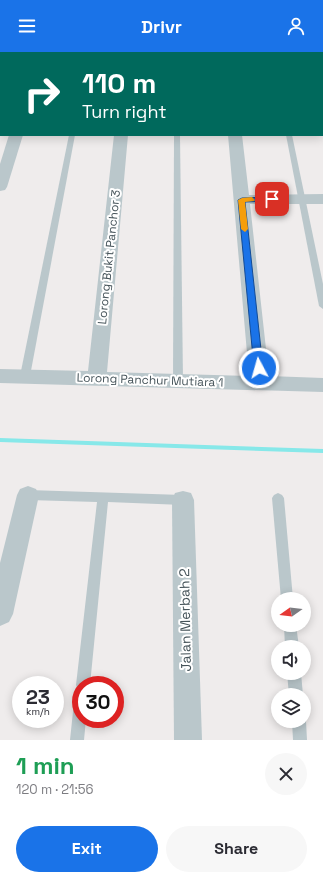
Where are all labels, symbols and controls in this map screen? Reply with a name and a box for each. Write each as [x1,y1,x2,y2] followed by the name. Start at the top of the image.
[16,15,38,37] icon: menu
[141,15,182,38] text: Drivr
[285,15,307,37] icon: person
[82,65,156,101] text: 110 m
[16,68,68,120] icon: right
[82,100,166,123] text: Turn right
[255,182,289,216] pin
[261,188,283,210] icon: arrive
[94,189,124,325] street label: Lorong Bukit Panchor 3
[238,347,280,389] position arrow
[76,369,224,391] street label: Lorong Panchur Mutiara 1
[175,568,195,672] street label: Jalan Merbah 2
[271,592,311,632] north arrow
[271,592,311,728] map controls
[271,640,311,680] button: sound
[72,676,124,728] speed limit sign: 30
[26,684,50,710] text: 23
[271,688,311,728] button: layers
[26,705,50,718] text: km/h
[16,750,75,781] text: 1 min
[265,753,307,795] button: close
[16,781,94,798] text: 120 m · 21:56
[16,826,158,872] button: Exit
[166,826,307,872] button: Share

